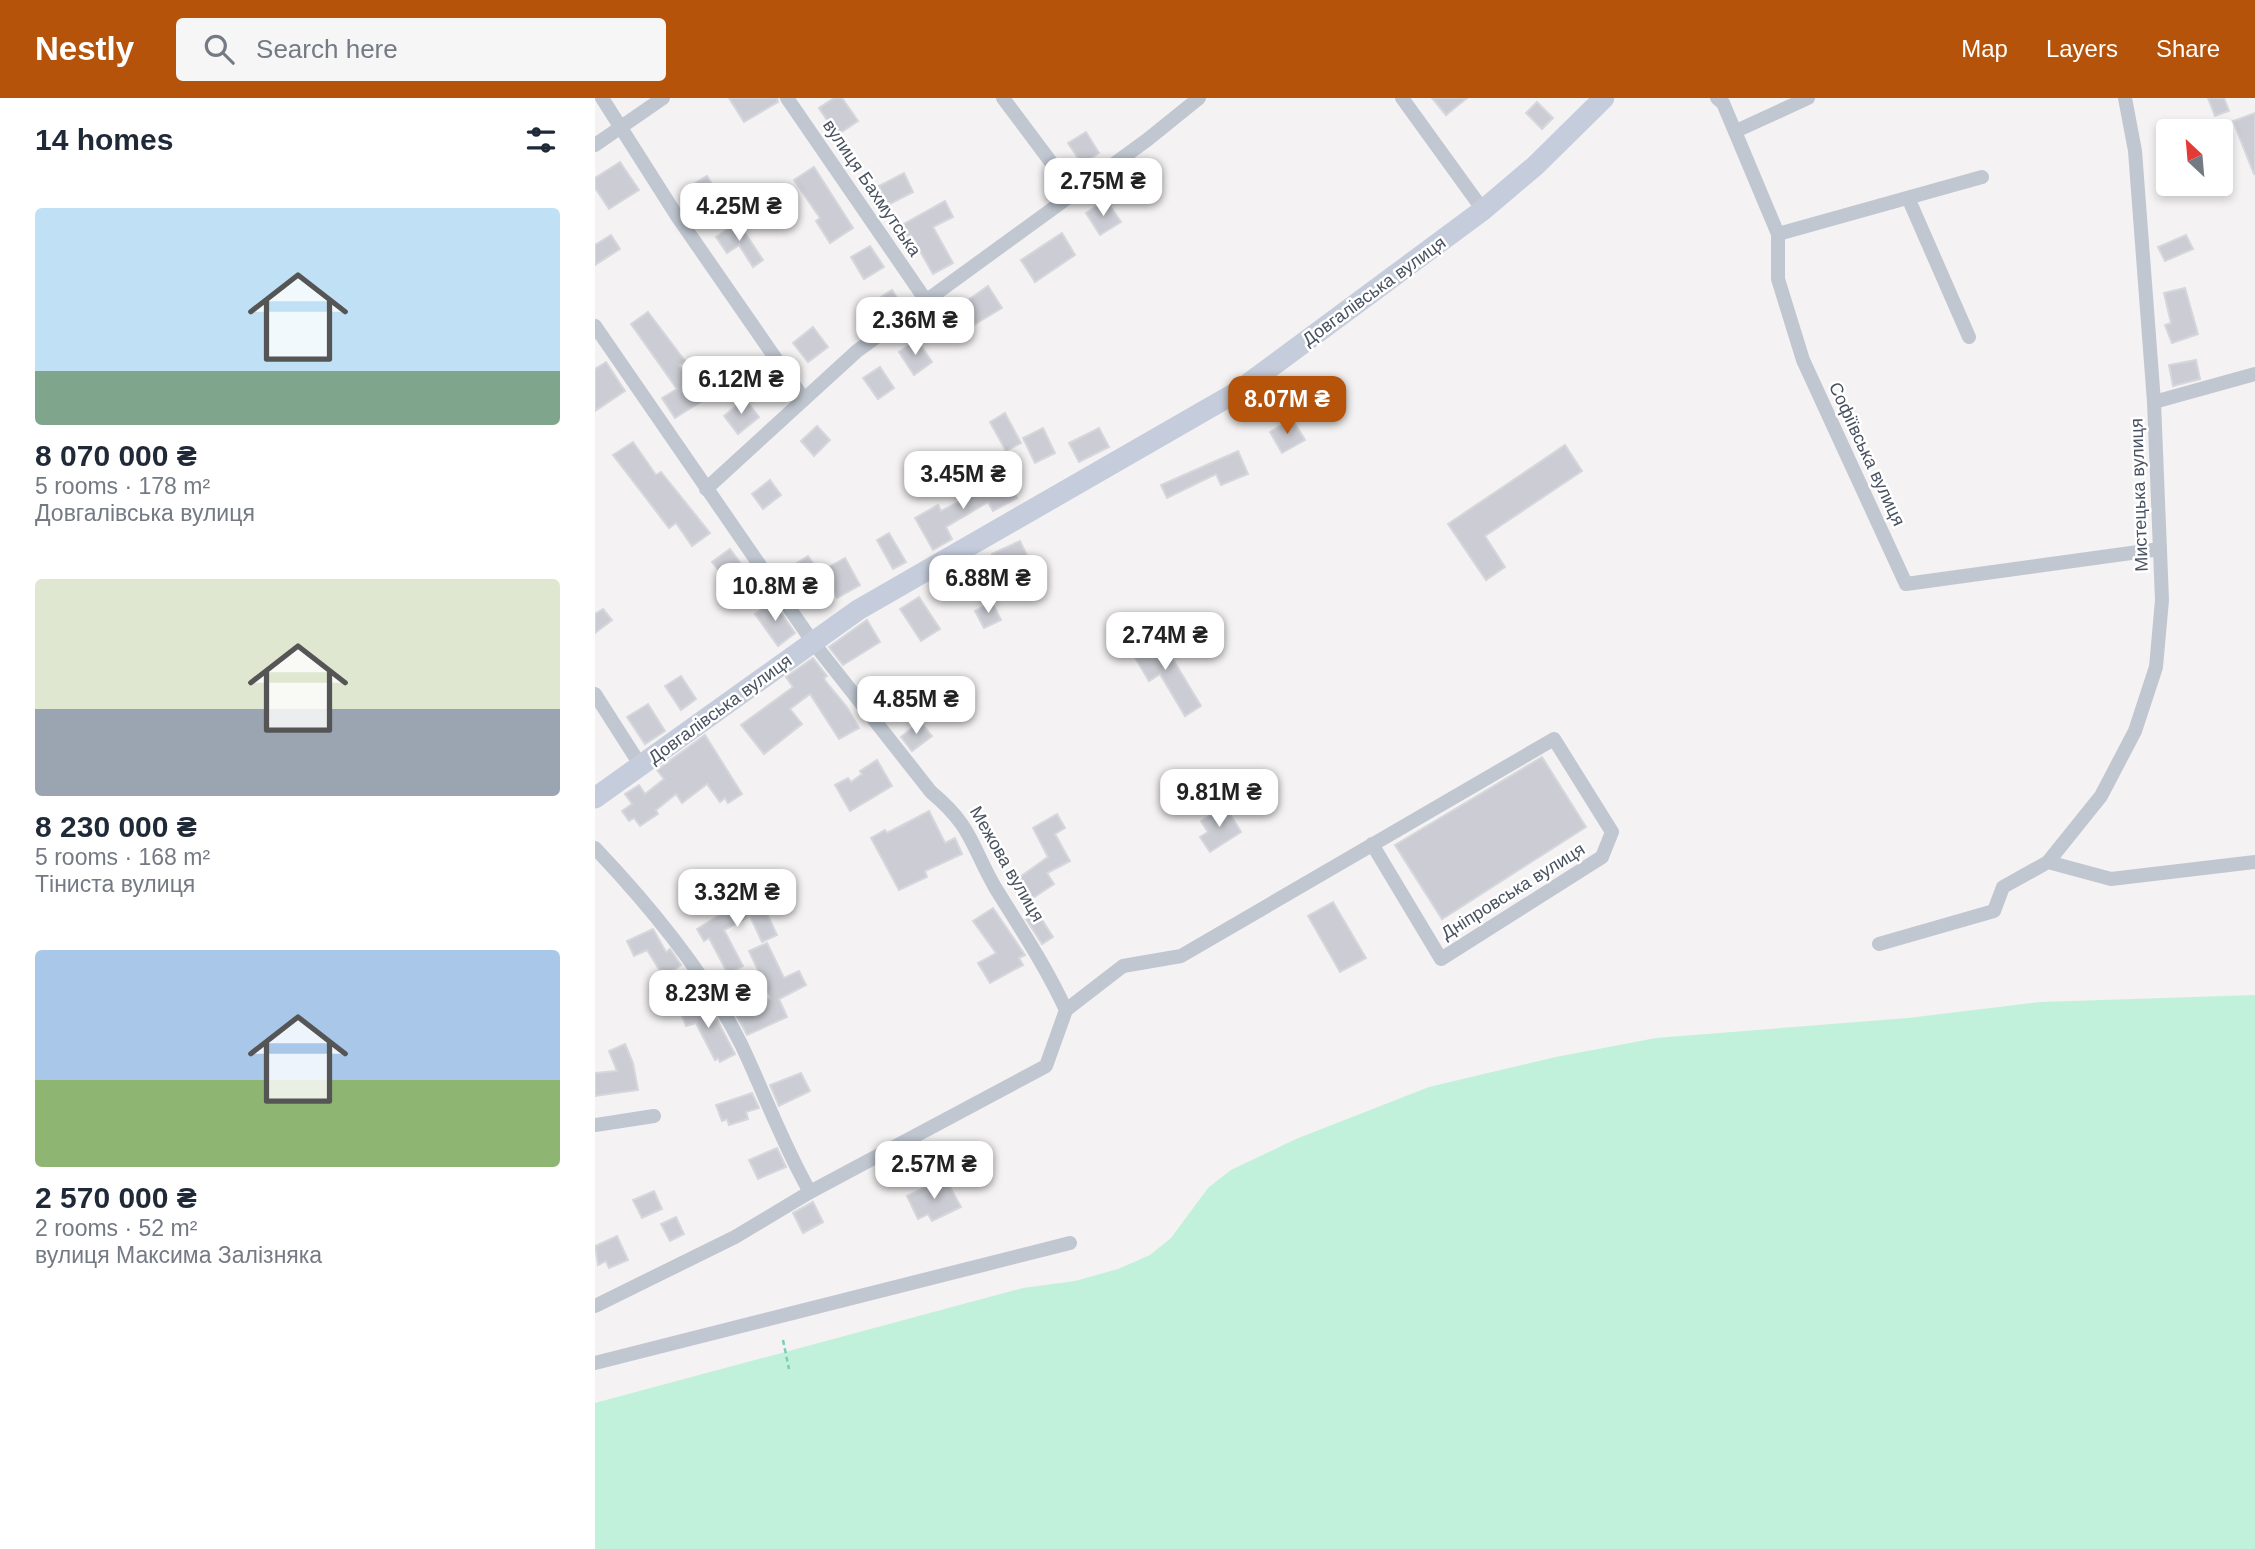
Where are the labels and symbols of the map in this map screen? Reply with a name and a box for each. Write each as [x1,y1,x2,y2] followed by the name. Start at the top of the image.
[819,116,926,261] street label: вулиця Бахмутська
[2156,119,2233,196] north arrow
[1038,158,1168,218] pin: 2.75M ₴
[674,184,804,243] pin: 4.25M ₴
[1299,232,1449,350] street label: Довгалівська вулиця
[850,298,980,357] pin: 2.36M ₴
[676,356,806,416] pin: 6.12M ₴
[1222,376,1352,436] pin: 8.07M ₴
[1825,379,1909,529] street label: Софіївська вулиця
[2126,418,2152,572] street label: Мистецька вулиця
[898,452,1028,511] pin: 3.45M ₴
[923,556,1053,615] pin: 6.88M ₴
[710,564,840,623] pin: 10.8M ₴
[1100,612,1230,672] pin: 2.74M ₴
[645,650,795,768] street label: Довгалівська вулиця
[851,676,981,736] pin: 4.85M ₴
[1154,770,1284,829] pin: 9.81M ₴
[966,803,1048,925] street label: Межова вулиця
[1438,839,1588,943] street label: Дніпровська вулиця
[672,870,802,929] pin: 3.32M ₴
[643,970,773,1030] pin: 8.23M ₴
[869,1142,999,1201] pin: 2.57M ₴

